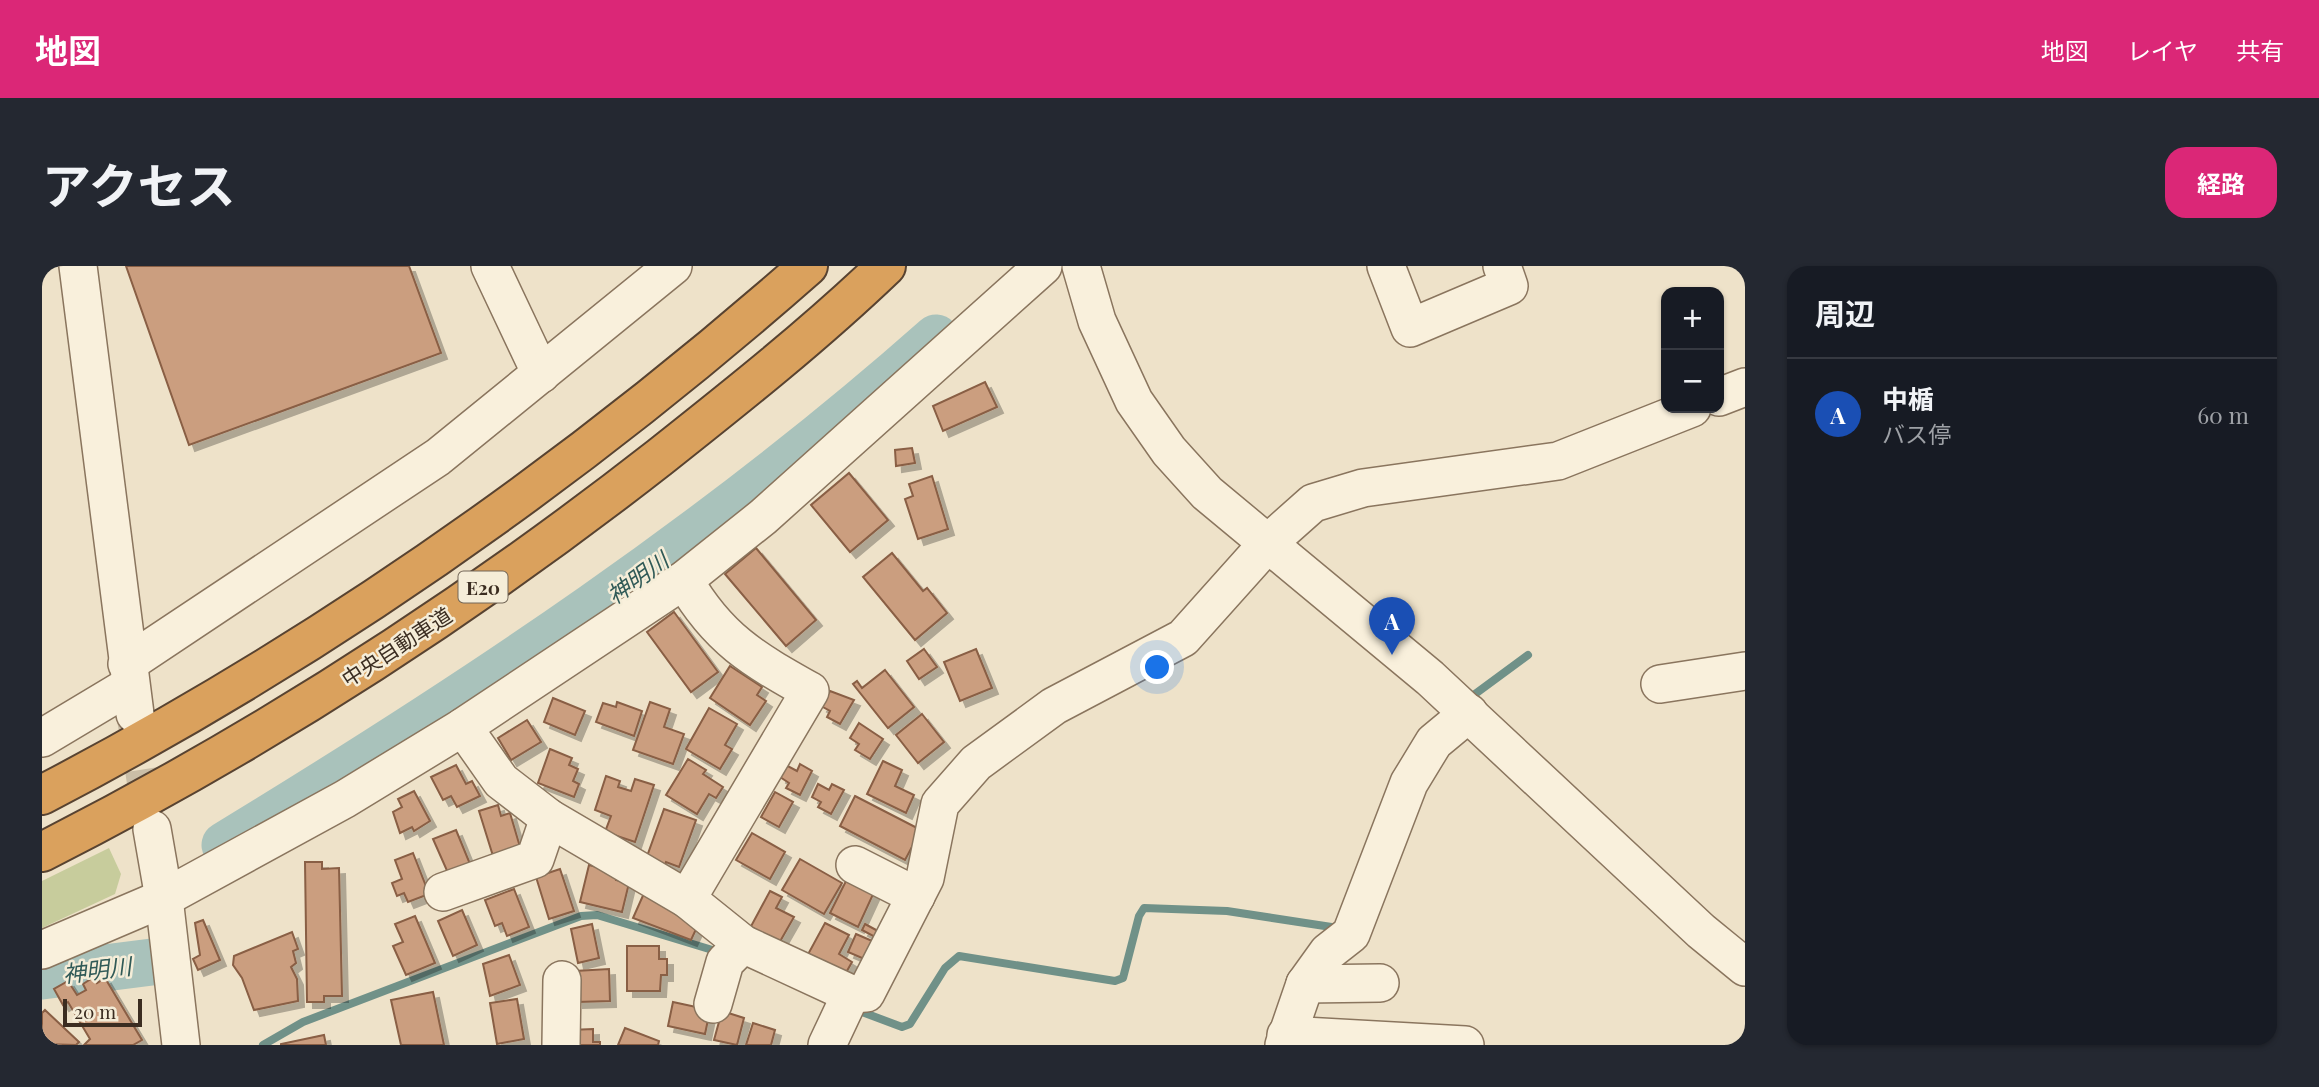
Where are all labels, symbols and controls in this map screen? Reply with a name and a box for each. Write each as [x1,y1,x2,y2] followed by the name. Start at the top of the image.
[35,27,101,71] text: 地図
[2041,34,2089,66] text: 地図
[2127,34,2198,66] text: レイヤ
[2236,34,2284,66] text: 共有
[2165,147,2277,218] button: 経路
[42,151,236,216] text: アクセス
[1661,287,1724,413] map controls
[1661,287,1724,350] button: +
[1815,293,1875,333] text: 周辺
[1661,350,1724,413] button: −
[1882,381,1934,416] text: 中楯
[1830,399,1846,430] text: A
[2197,399,2249,430] text: 60 m
[1882,418,1951,449] text: バス停
[600,542,676,610] water label: 神明川
[458,572,508,602] road number: E20
[1369,597,1415,655] pin: A
[336,600,456,692] street label: 中央自動車道
[1140,650,1174,684] your location
[61,949,136,989] water label: 神明川
[63,996,142,1028] scale bar
[74,998,116,1024] text: 20 m

